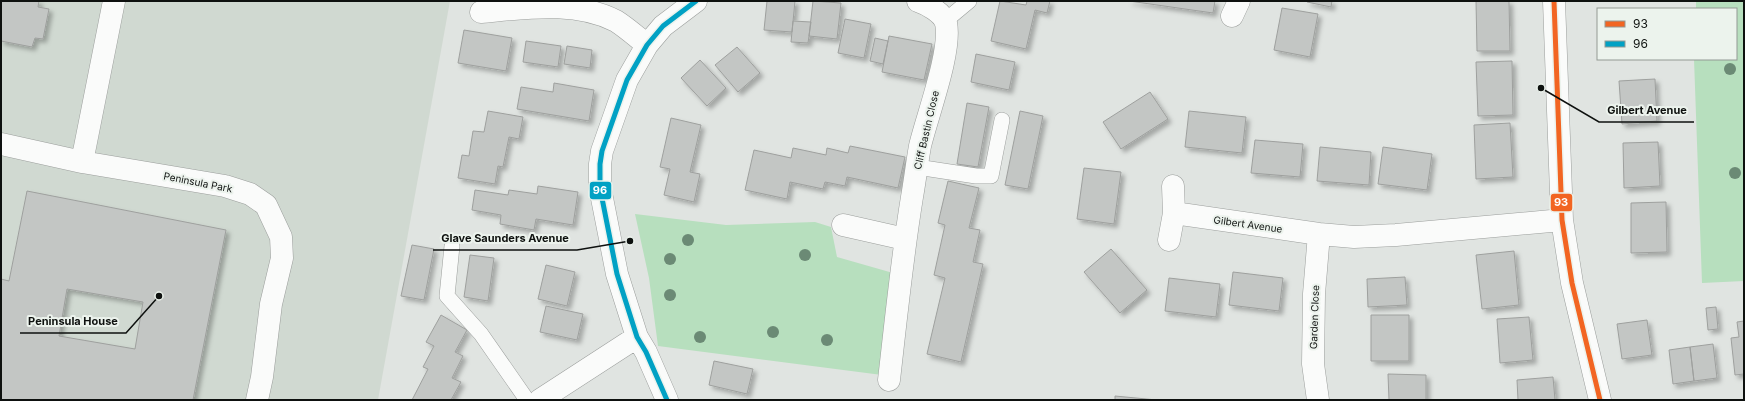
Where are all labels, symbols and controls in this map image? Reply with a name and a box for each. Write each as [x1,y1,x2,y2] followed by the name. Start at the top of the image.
[1597,8,1737,60] legend
[1633,16,1648,31] text: 93
[1633,36,1648,51] text: 96
[911,89,941,171] street label: Cliff Bastin Close
[1599,99,1694,122] callout: Gilbert Avenue
[1607,103,1687,117] text: Gilbert Avenue
[163,169,234,195] street label: Peninsula Park
[589,181,612,200] line badge: 96
[593,183,607,197] text: 96
[1550,193,1573,212] line badge: 93
[1554,195,1568,209] text: 93
[1213,213,1283,235] street label: Gilbert Avenue
[433,227,577,250] callout: Glave Saunders Avenue
[441,231,569,245] text: Glave Saunders Avenue
[1307,285,1321,349] street label: Garden Close
[20,310,126,333] callout: Peninsula House
[28,314,118,328] text: Peninsula House

